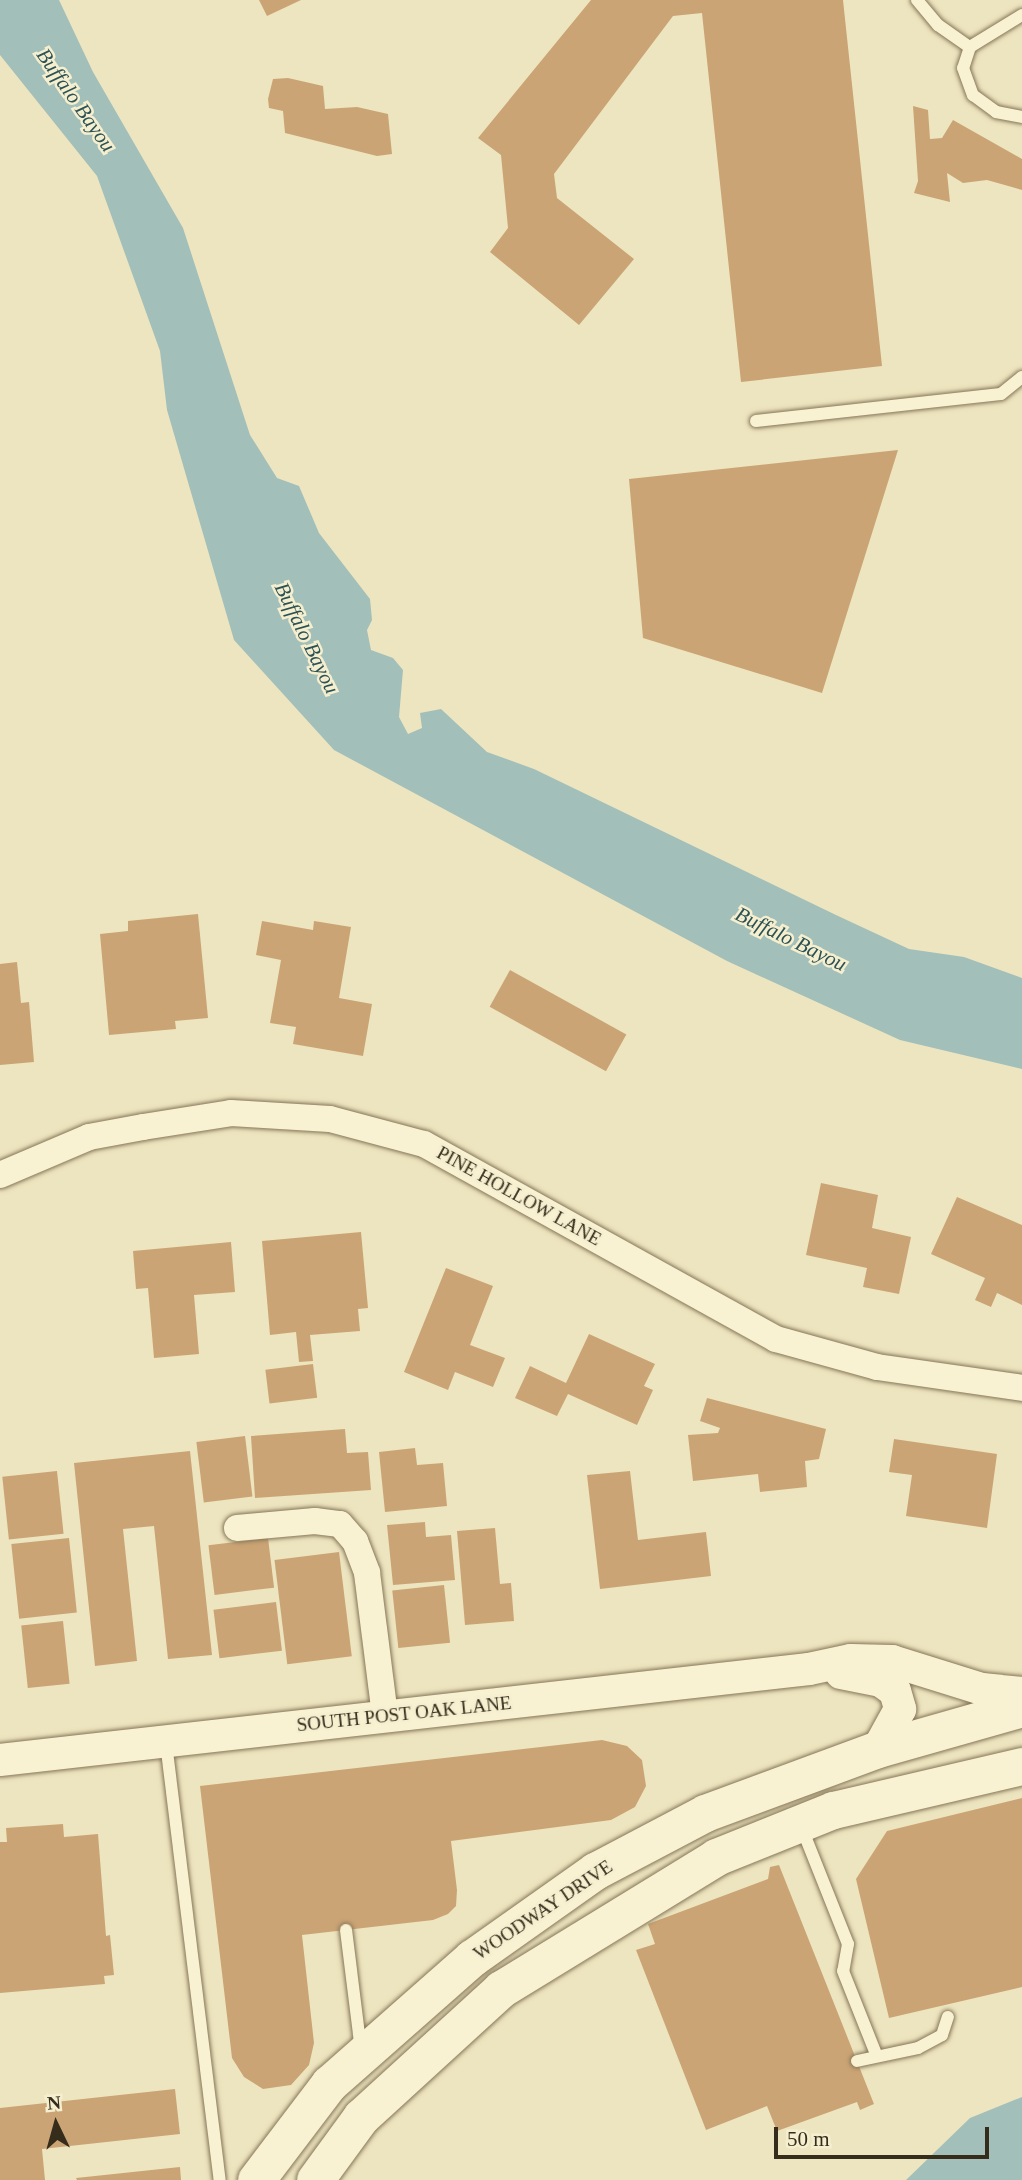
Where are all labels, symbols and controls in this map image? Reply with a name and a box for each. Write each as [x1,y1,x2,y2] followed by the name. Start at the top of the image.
[31,43,121,157] water label: Buffalo Bayou
[269,578,345,698] water label: Buffalo Bayou
[731,901,851,977] water label: Buffalo Bayou
[433,1141,605,1251] street label: PINE HOLLOW LANE
[295,1691,513,1737] street label: SOUTH POST OAK LANE
[469,1855,617,1965] street label: WOODWAY DRIVE
[21,2089,91,2159] north arrow
[46,2092,62,2114] text: N
[777,2114,992,2158] scale bar
[787,2127,830,2151] text: 50 m

